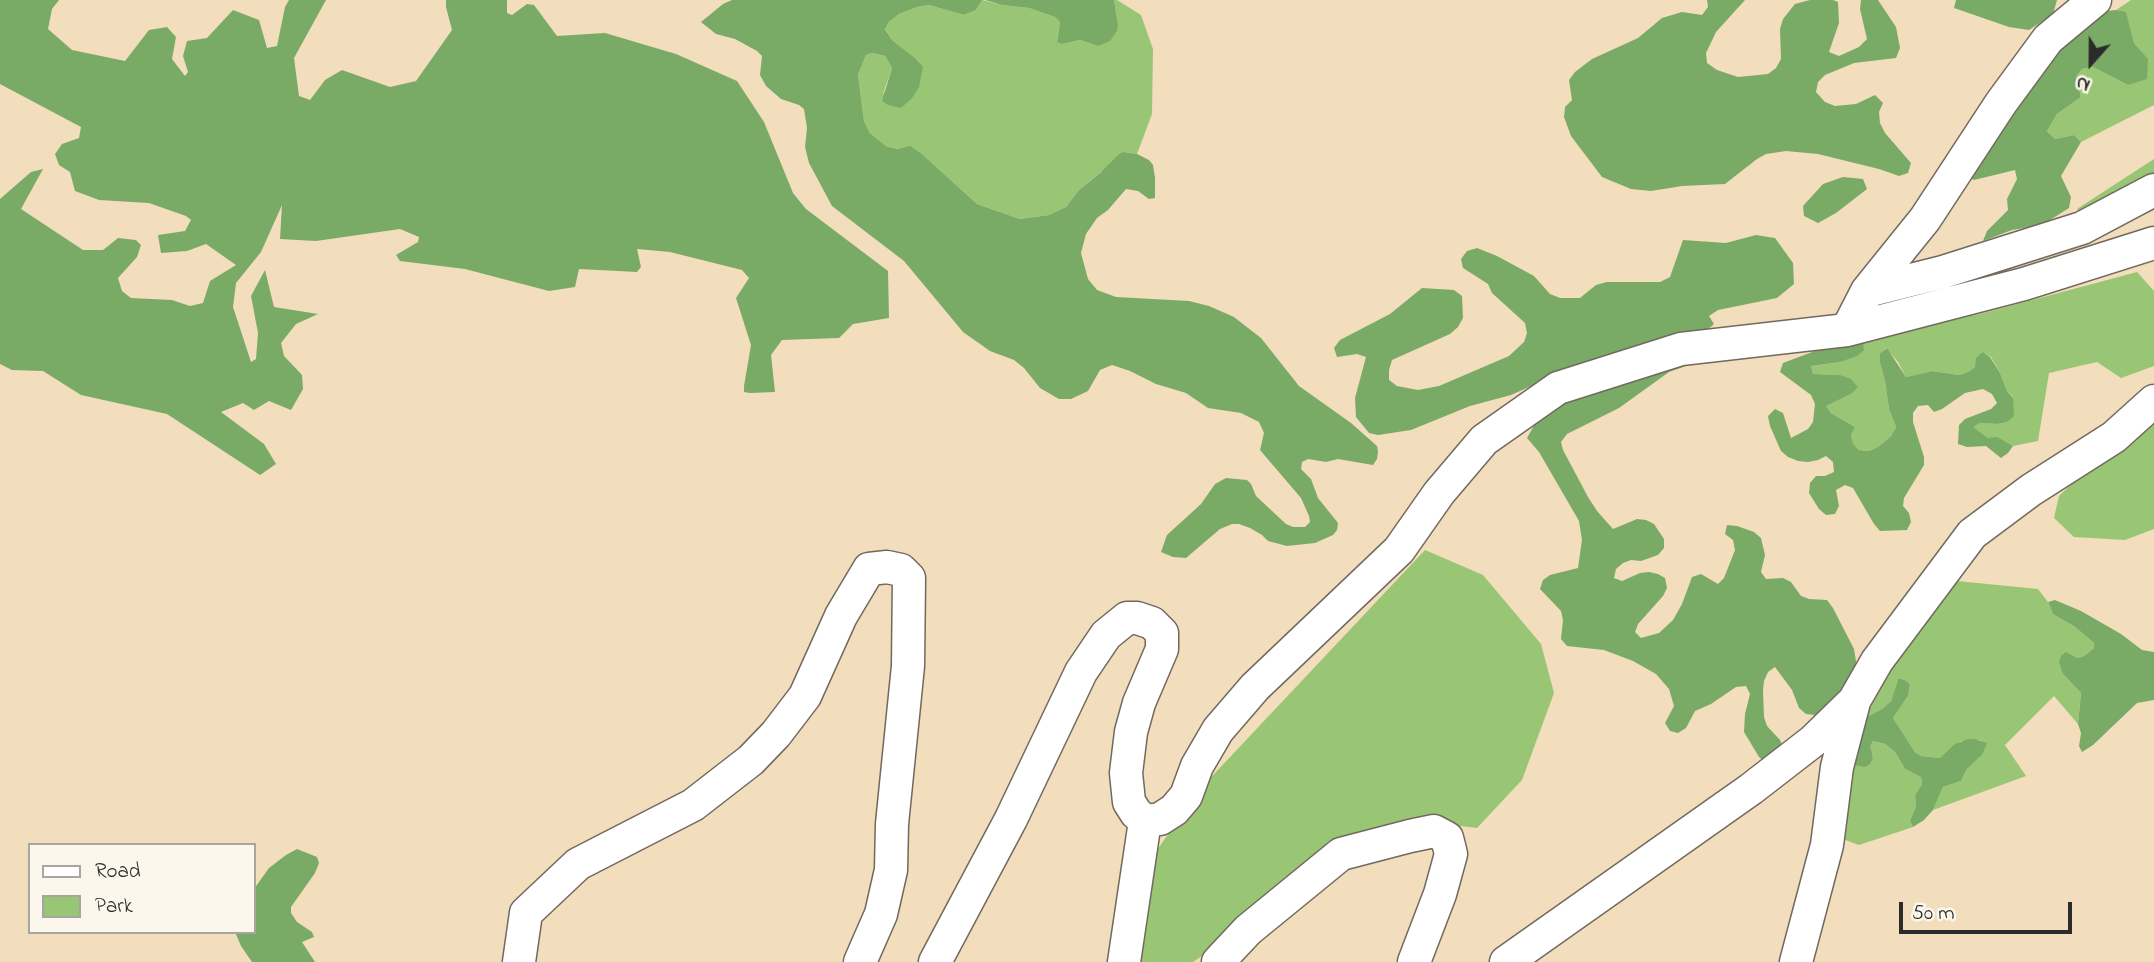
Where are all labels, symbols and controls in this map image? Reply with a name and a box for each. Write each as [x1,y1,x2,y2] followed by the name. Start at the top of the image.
[2056,28,2126,98] north arrow
[2072,68,2094,98] text: N
[28,843,256,934] legend
[95,857,141,887] text: Road
[1902,888,2075,932] scale bar
[95,892,133,922] text: Park
[1912,899,1955,929] text: 50 m

